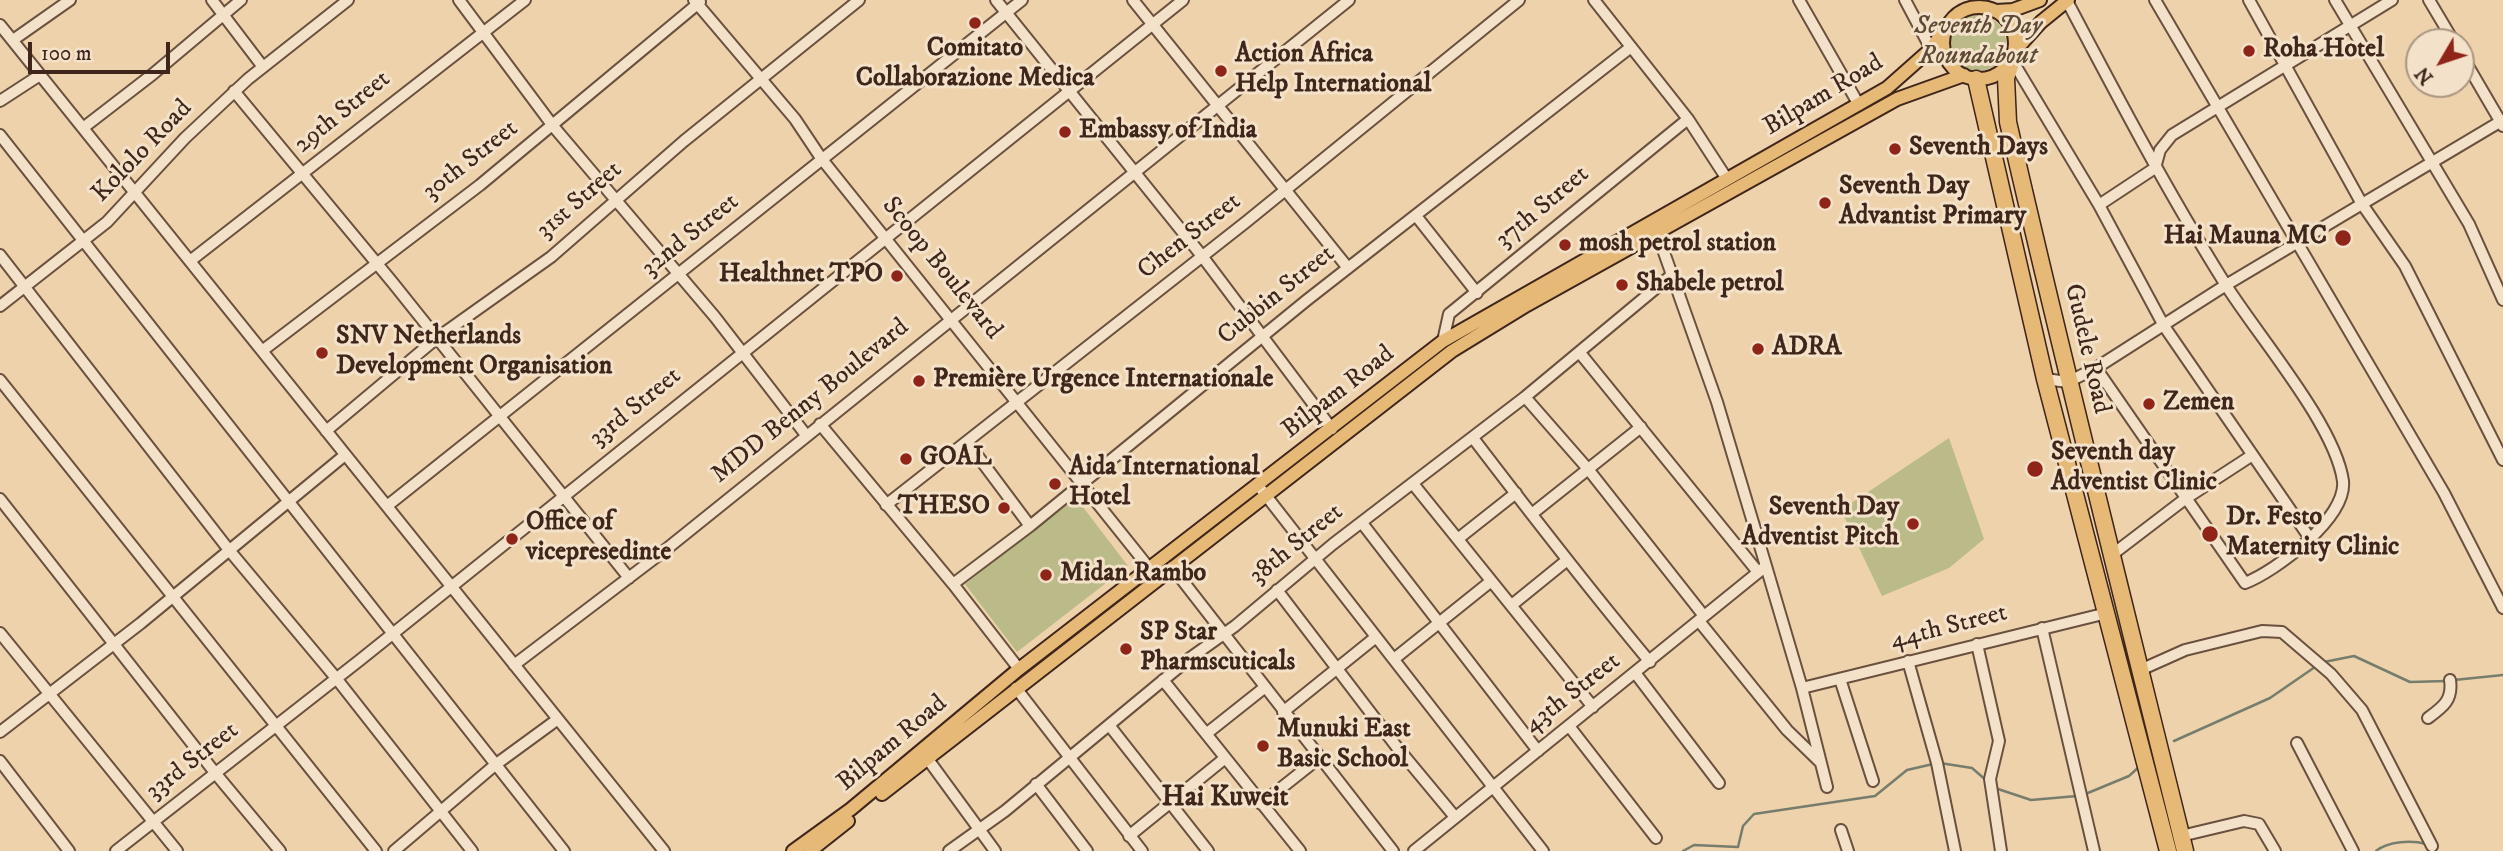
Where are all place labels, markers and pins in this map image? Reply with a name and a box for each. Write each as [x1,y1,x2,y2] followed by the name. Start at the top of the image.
[967,15,983,31] marker: Comitato Collaborazione Medica
[856,34,1094,96] place label: Comitato Collaborazione Medica
[2263,35,2384,67] place label: Roha Hotel
[1235,40,1431,102] place label: Action Africa Help International
[2241,43,2257,59] marker: Roha Hotel
[1213,63,1229,79] marker: Action Africa Help International
[1079,116,1257,148] place label: Embassy of India
[1057,124,1073,140] marker: Embassy of India
[1909,133,2048,165] place label: Seventh Days
[1887,141,1903,157] marker: Seventh Days
[1839,172,2026,234] place label: Seventh Day Advantist Primary
[1817,195,1833,211] marker: Seventh Day Advantist Primary
[2163,222,2327,254] place label: Hai Mauna MC
[2333,228,2353,248] marker: Hai Mauna MC
[1579,229,1776,261] place label: mosh petrol station
[1557,237,1573,253] marker: mosh petrol station
[719,260,883,292] place label: Healthnet TPO
[889,268,905,284] marker: Healthnet TPO
[1636,269,1783,301] place label: Shabele petrol
[1614,277,1630,293] marker: Shabele petrol
[336,322,612,384] place label: SNV Netherlands Development Organisation
[1772,333,1841,365] place label: ADRA
[1750,341,1766,357] marker: ADRA
[314,345,330,361] marker: SNV Netherlands Development Organisation
[933,365,1273,397] place label: Première Urgence Internationale
[911,373,927,389] marker: Première Urgence Internationale
[2163,388,2234,420] place label: Zemen
[2141,396,2157,412] marker: Zemen
[2051,438,2217,500] place label: Seventh day Adventist Clinic
[920,443,992,475] place label: GOAL
[898,451,914,467] marker: GOAL
[1069,453,1260,514] place label: Aida International Hotel
[2025,459,2045,479] marker: Seventh day Adventist Clinic
[1047,476,1063,492] marker: Aida International Hotel
[898,492,990,524] place label: THESO
[1742,493,1899,554] place label: Seventh Day Adventist Pitch
[996,500,1012,516] marker: THESO
[2226,503,2399,564] place label: Dr. Festo Maternity Clinic
[526,508,671,570] place label: Office of vicepresedinte
[1905,516,1921,532] marker: Seventh Day Adventist Pitch
[2200,524,2220,544] marker: Dr. Festo Maternity Clinic
[504,531,520,547] marker: Office of vicepresedinte
[1060,559,1206,591] place label: Midan Rambo
[1038,567,1054,583] marker: Midan Rambo
[1140,618,1295,680] place label: SP Star Pharmscuticals
[1118,641,1134,657] marker: SP Star Pharmscuticals
[1277,715,1411,776] place label: Munuki East Basic School
[1255,738,1271,754] marker: Munuki East Basic School

